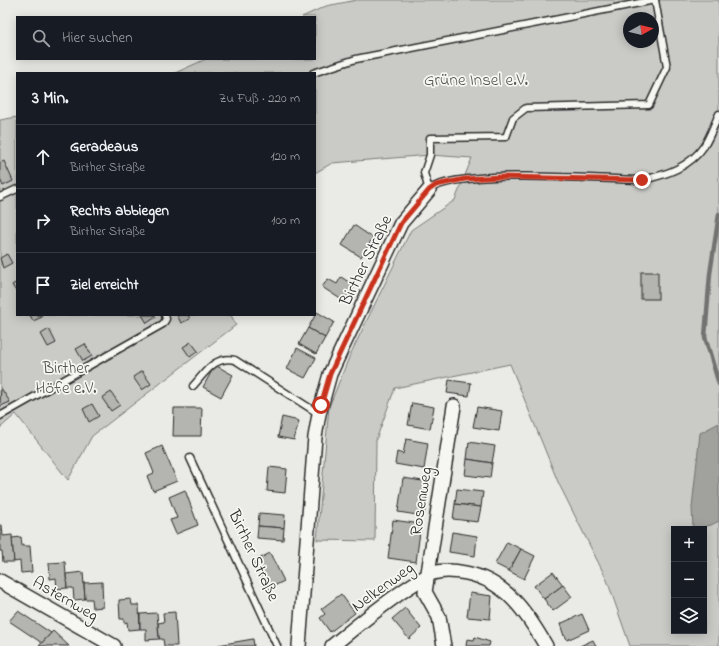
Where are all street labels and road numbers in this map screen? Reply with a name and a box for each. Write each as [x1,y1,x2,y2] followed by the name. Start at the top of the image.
[333,211,399,311] street label: Birther Straße
[404,465,441,538] street label: Rosenweg
[221,505,286,606] street label: Birther Straße
[346,556,420,620] street label: Nelkenweg
[27,570,103,630] street label: Asternweg

